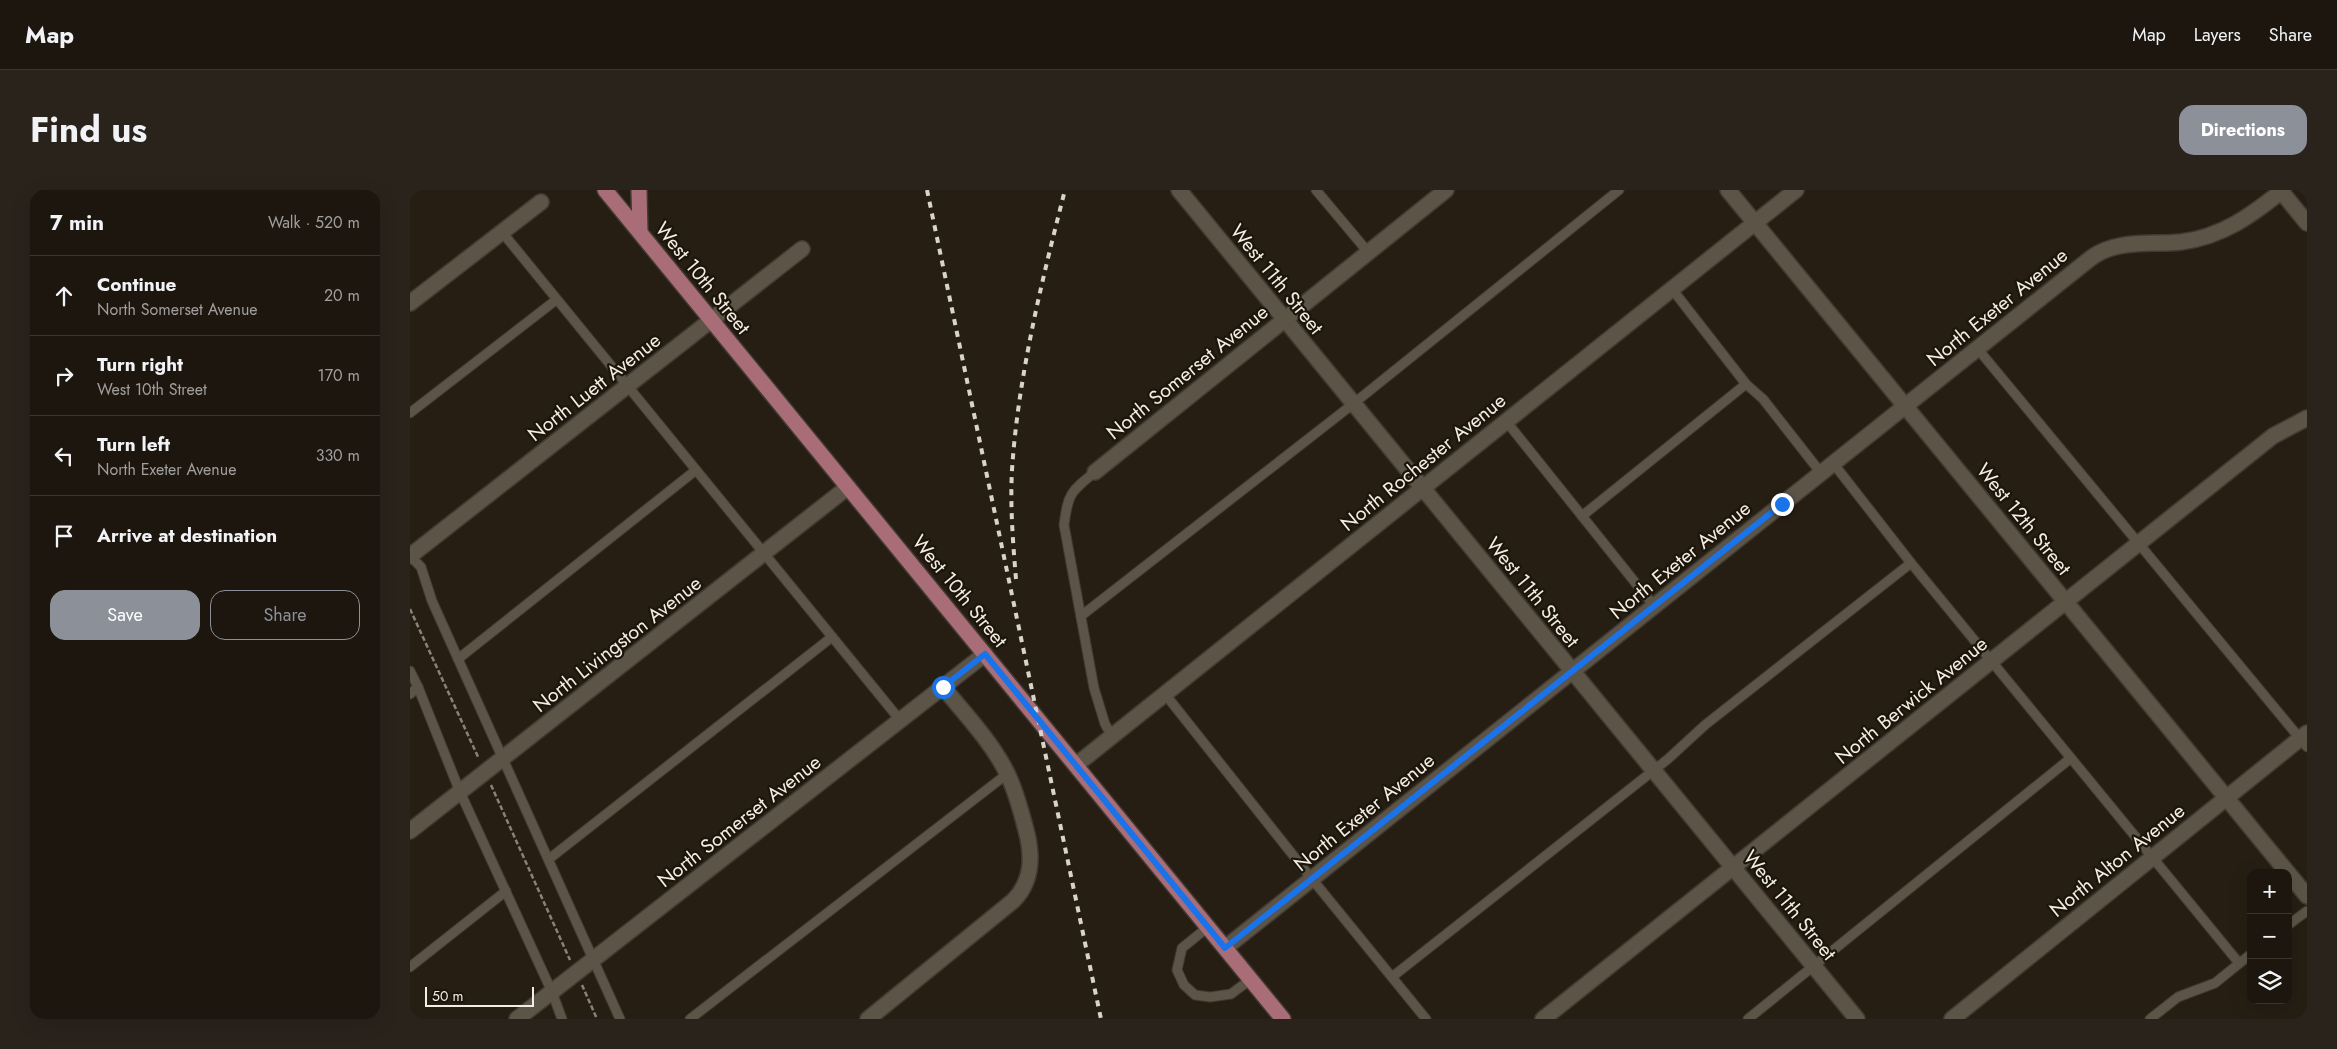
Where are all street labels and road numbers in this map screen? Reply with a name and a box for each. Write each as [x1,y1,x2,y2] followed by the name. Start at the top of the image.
[648,216,757,341] street label: West 10th Street
[1223,218,1330,341] street label: West 11th Street
[1920,241,2074,373] street label: North Exeter Avenue
[1100,298,1274,447] street label: North Somerset Avenue
[522,326,667,449] street label: North Luett Avenue
[1334,386,1512,538] street label: North Rochester Avenue
[1969,457,2078,582] street label: West 12th Street
[1603,494,1757,626] street label: North Exeter Avenue
[905,529,1014,654] street label: West 10th Street
[1479,531,1586,654] street label: West 11th Street
[527,569,708,720] street label: North Livingston Avenue
[1829,630,1994,771] street label: North Berwick Avenue
[1287,746,1441,878] street label: North Exeter Avenue
[651,748,827,895] street label: North Somerset Avenue
[2043,797,2191,924] street label: North Alton Avenue
[1736,844,1843,967] street label: West 11th Street

